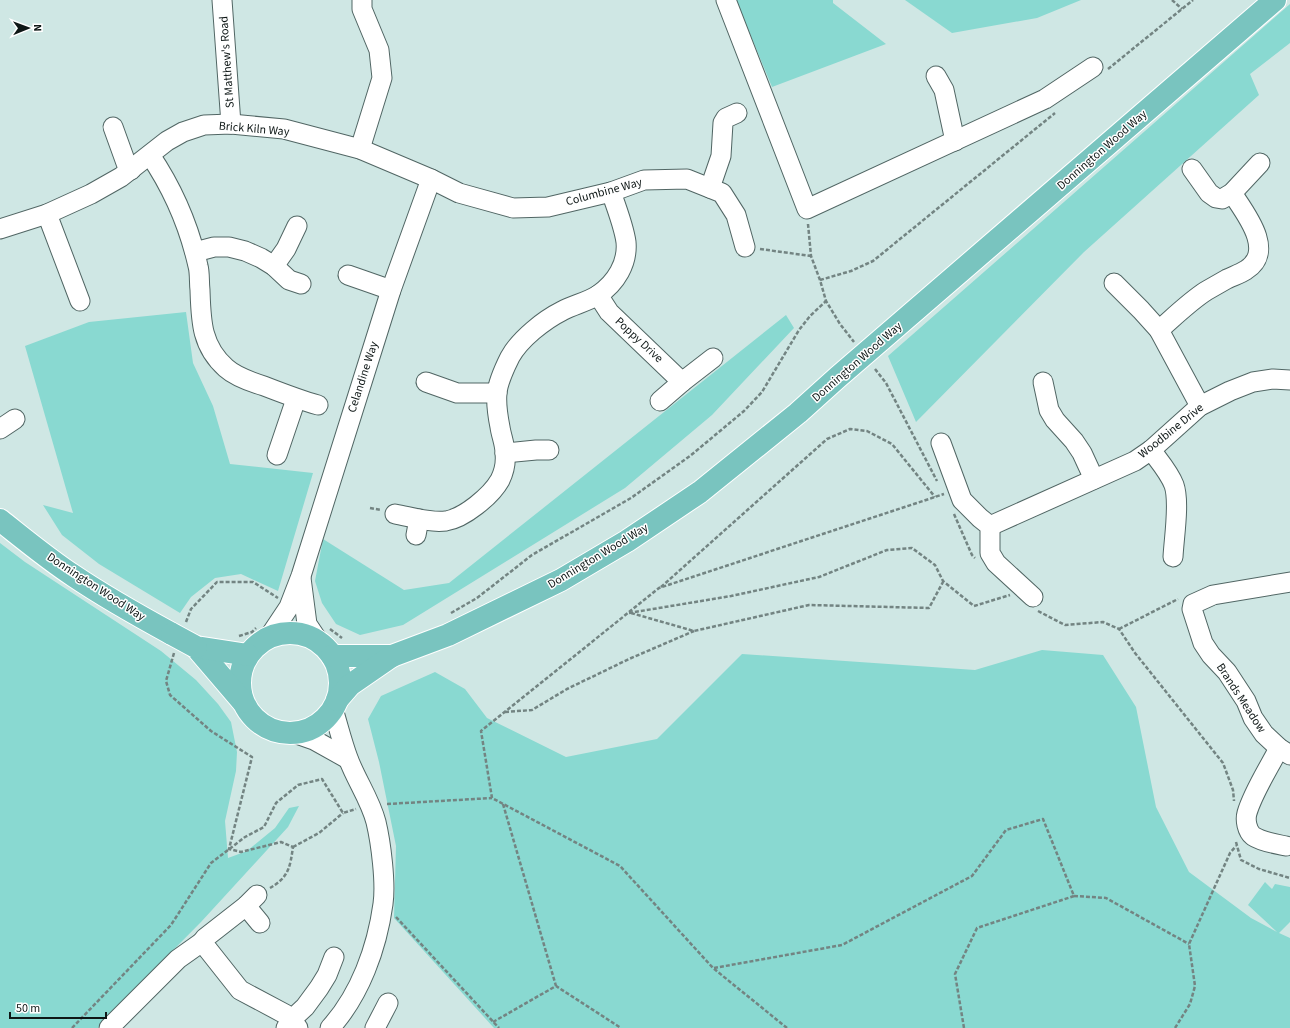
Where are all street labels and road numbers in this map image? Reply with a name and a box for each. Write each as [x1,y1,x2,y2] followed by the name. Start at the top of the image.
[215,15,239,109] street label: St Matthew's Road
[1053,106,1151,194] street label: Donnington Wood Way
[218,117,290,141] street label: Brick Kiln Way
[564,174,644,210] street label: Columbine Way
[611,313,667,367] street label: Poppy Drive
[808,318,906,406] street label: Donnington Wood Way
[343,339,383,415] street label: Celandine Way
[1135,399,1207,463] street label: Woodbine Drive
[545,519,652,593] street label: Donnington Wood Way
[43,549,149,625] street label: Donnington Wood Way
[1212,660,1270,736] street label: Brands Meadow

